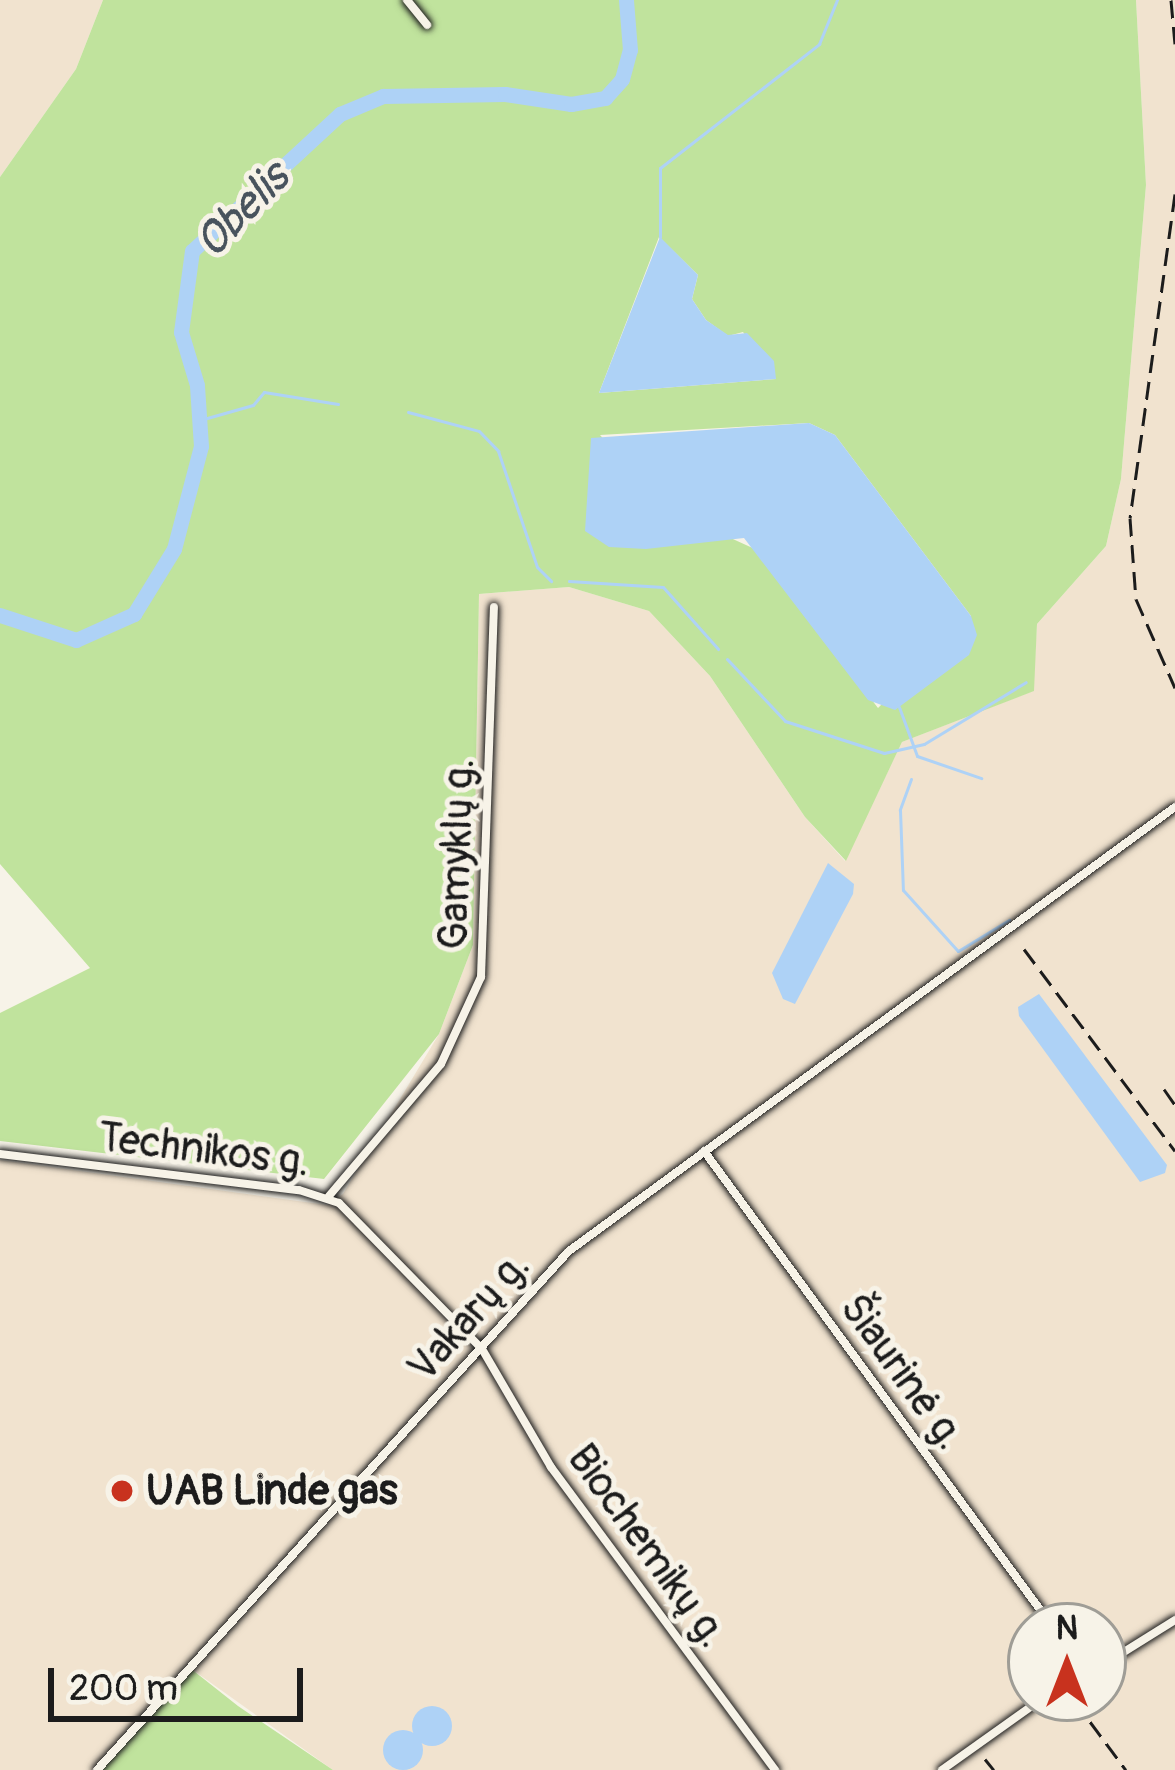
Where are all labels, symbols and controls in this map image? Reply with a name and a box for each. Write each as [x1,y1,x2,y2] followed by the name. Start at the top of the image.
[185,152,301,270] water label: Obelis
[428,758,486,950] street label: Gamyklų g.
[96,1112,312,1188] street label: Technikos g.
[397,1241,541,1393] street label: Vakarų g.
[829,1284,975,1460] street label: Šiaurinė g.
[556,1435,738,1657] street label: Biochemikų g.
[146,1466,398,1516] place label: UAB Linde gas
[109,1478,135,1504] marker: UAB Linde gas
[1007,1602,1127,1722] north arrow
[1056,1608,1078,1649] text: N
[54,1644,309,1718] scale bar
[69,1666,178,1711] text: 200 m

